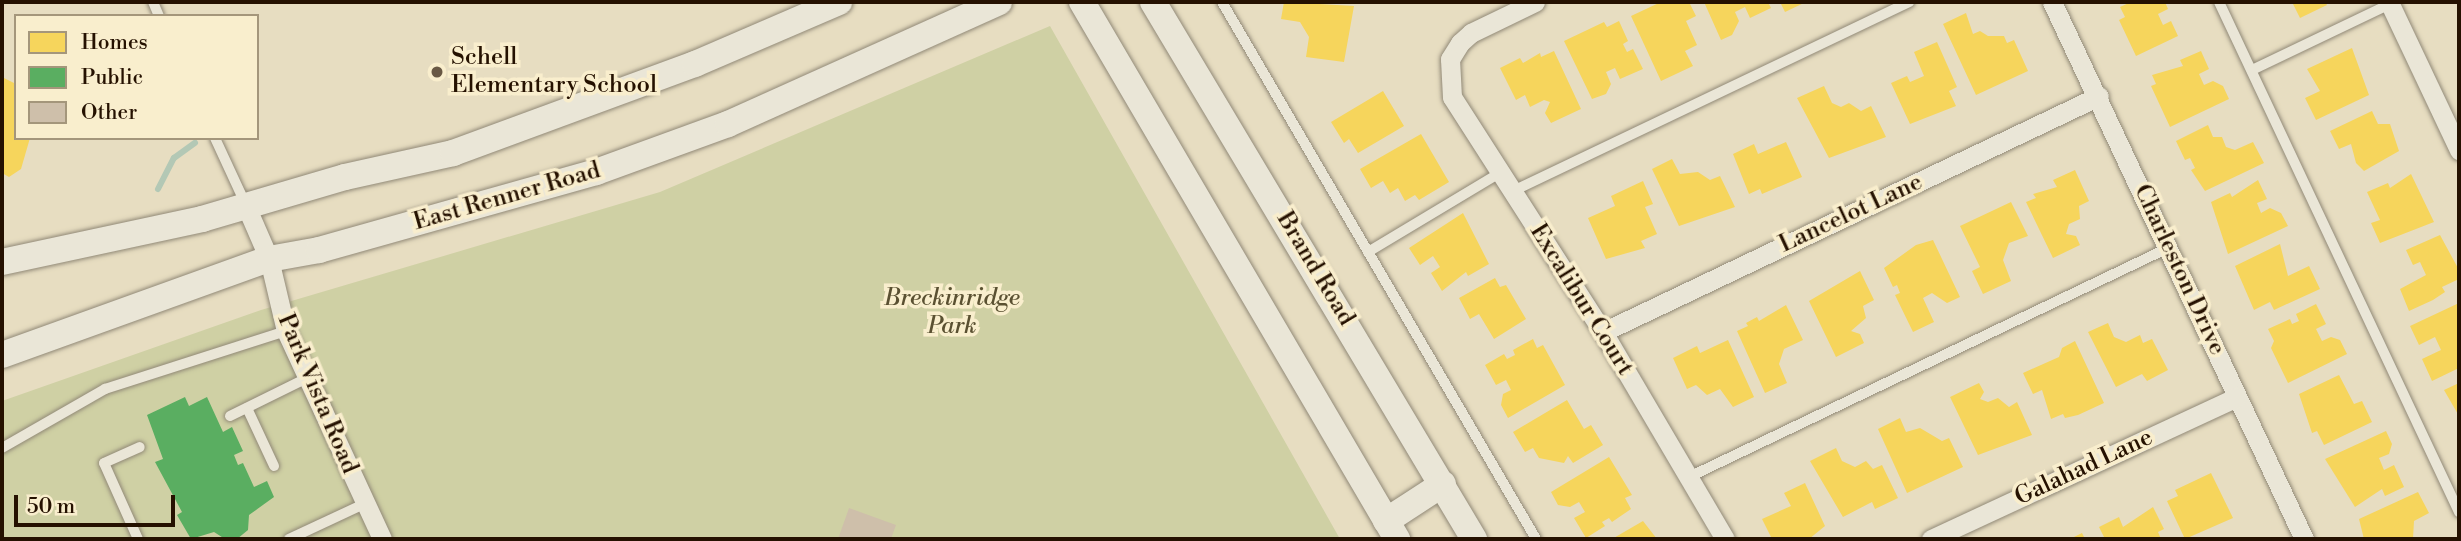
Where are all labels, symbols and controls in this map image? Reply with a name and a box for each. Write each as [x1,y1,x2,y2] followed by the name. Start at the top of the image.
[14,14,259,140] legend
[81,30,148,56] text: Homes
[451,44,657,100] place label: Schell Elementary School
[429,64,445,80] marker: Schell Elementary School
[81,65,143,91] text: Public
[81,100,137,126] text: Other
[410,157,604,237] street label: East Renner Road
[1775,168,1927,260] street label: Lancelot Lane
[2127,180,2231,360] street label: Charleston Drive
[1270,207,1360,331] street label: Brand Road
[1523,219,1639,381] street label: Excalibur Court
[884,285,1020,341] park label: Breckinridge Park
[270,310,364,478] street label: Park Vista Road
[2011,424,2157,512] street label: Galahad Lane
[18,482,178,526] scale bar
[27,494,75,520] text: 50 m

